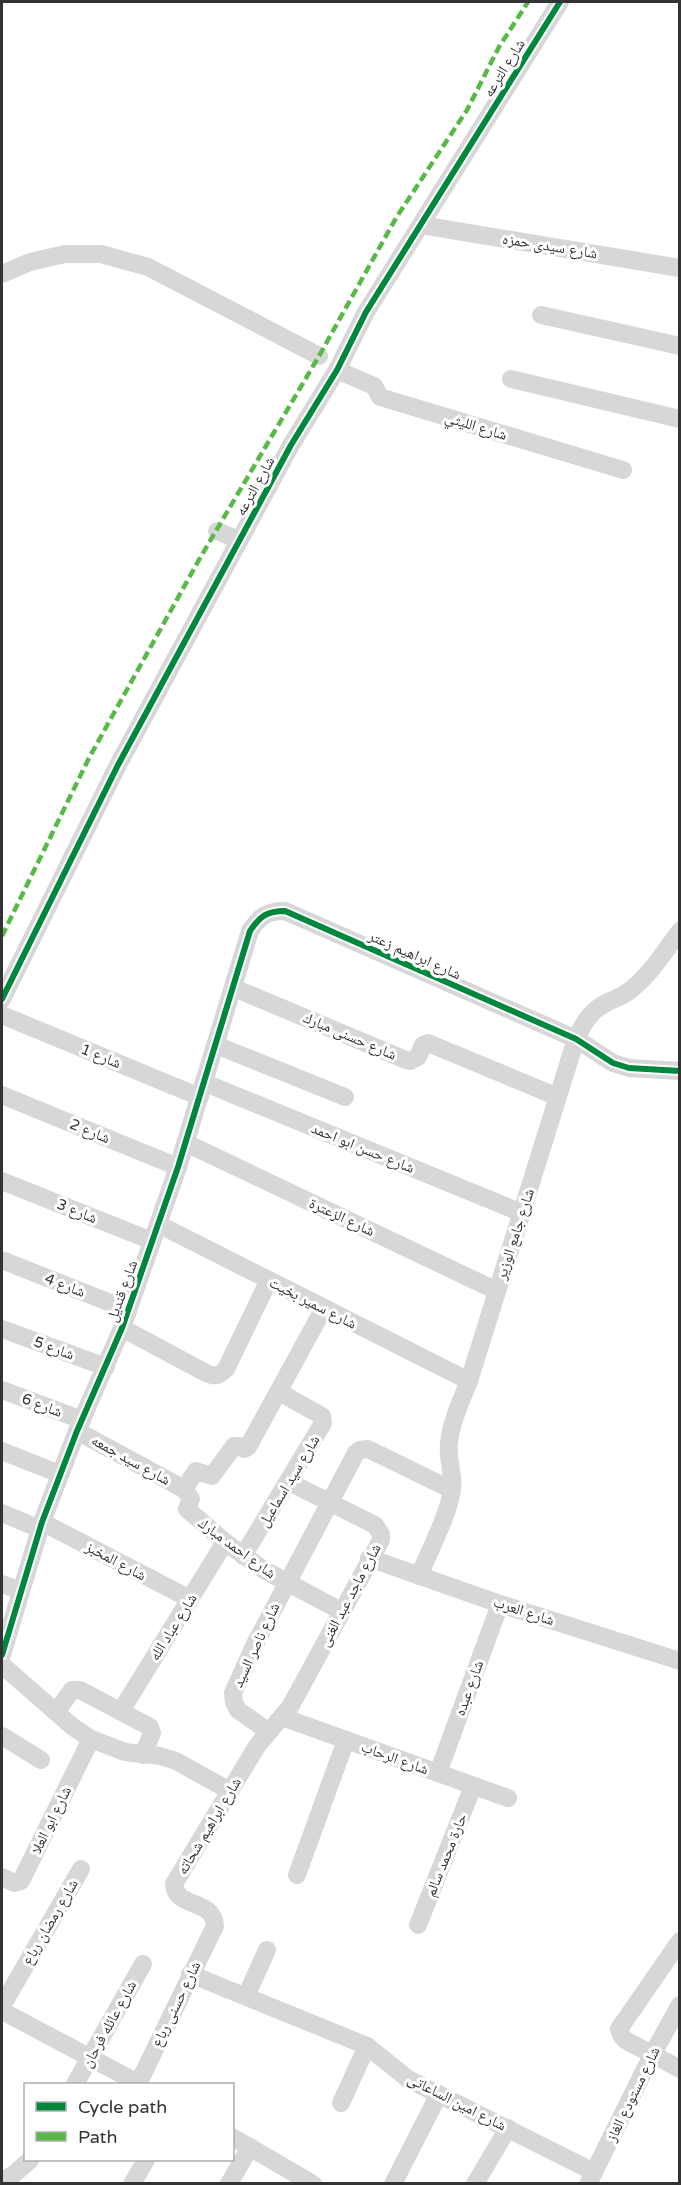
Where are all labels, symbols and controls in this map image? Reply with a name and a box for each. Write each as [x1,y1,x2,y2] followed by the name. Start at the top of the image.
[479,36,530,101] street label: شارع الترعه
[501,230,599,263] street label: شارع سيدى حمزه
[442,408,509,447] street label: شارع الليثي
[231,453,280,519] street label: شارع الترعه
[365,926,464,984] street label: شارع ابراهيم زعتر
[300,1008,400,1065] street label: شارع حسنى مبارك
[78,1040,124,1073] street label: شارع 1
[67,1115,113,1148] street label: شارع 2
[308,1119,417,1178] street label: شارع حسن ابو احمد
[492,1186,539,1283] street label: شارع جامع الوزير
[306,1194,378,1241] street label: شارع الزعترة
[54,1195,100,1228] street label: شارع 3
[103,1258,142,1325] street label: شارع قنديل
[42,1269,88,1302] street label: شارع 4
[266,1273,360,1334] street label: شارع سمير بخيت
[31,1332,77,1365] street label: شارع 5
[19,1389,65,1422] street label: شارع 6
[88,1431,174,1490] street label: شارع سيد جمعه
[255,1432,324,1531] street label: شارع سيد اسماعيل
[194,1514,280,1583] street label: شارع احمد مبارك
[81,1537,149,1585] street label: شارع المخبز
[315,1540,386,1650] street label: شارع ماجد عبد الغنى
[145,1590,202,1664] street label: شارع عباد الله
[491,1593,557,1630] street label: شارع العرب
[229,1600,284,1691] street label: شارع ناصر السيد
[451,1658,488,1718] street label: شارع عبده
[359,1738,431,1779] street label: شارع الرحاب
[173,1774,246,1878] street label: شارع ابراهيم شحاته
[27,1783,76,1857] street label: شارع ابو العلا
[421,1810,472,1900] street label: حارة محمد سالم
[18,1876,83,1969] street label: شارع رمضان رباع
[147,1958,205,2050] street label: شارع حسنى رباع
[78,1977,141,2071] street label: شارع عائله فرحان
[602,2044,665,2146] street label: شارع مستودع الغاز
[404,2069,509,2136] street label: شارع امين الساعاتى
[24,2083,234,2161] legend
[78,2096,167,2118] text: Cycle path
[78,2126,117,2148] text: Path

